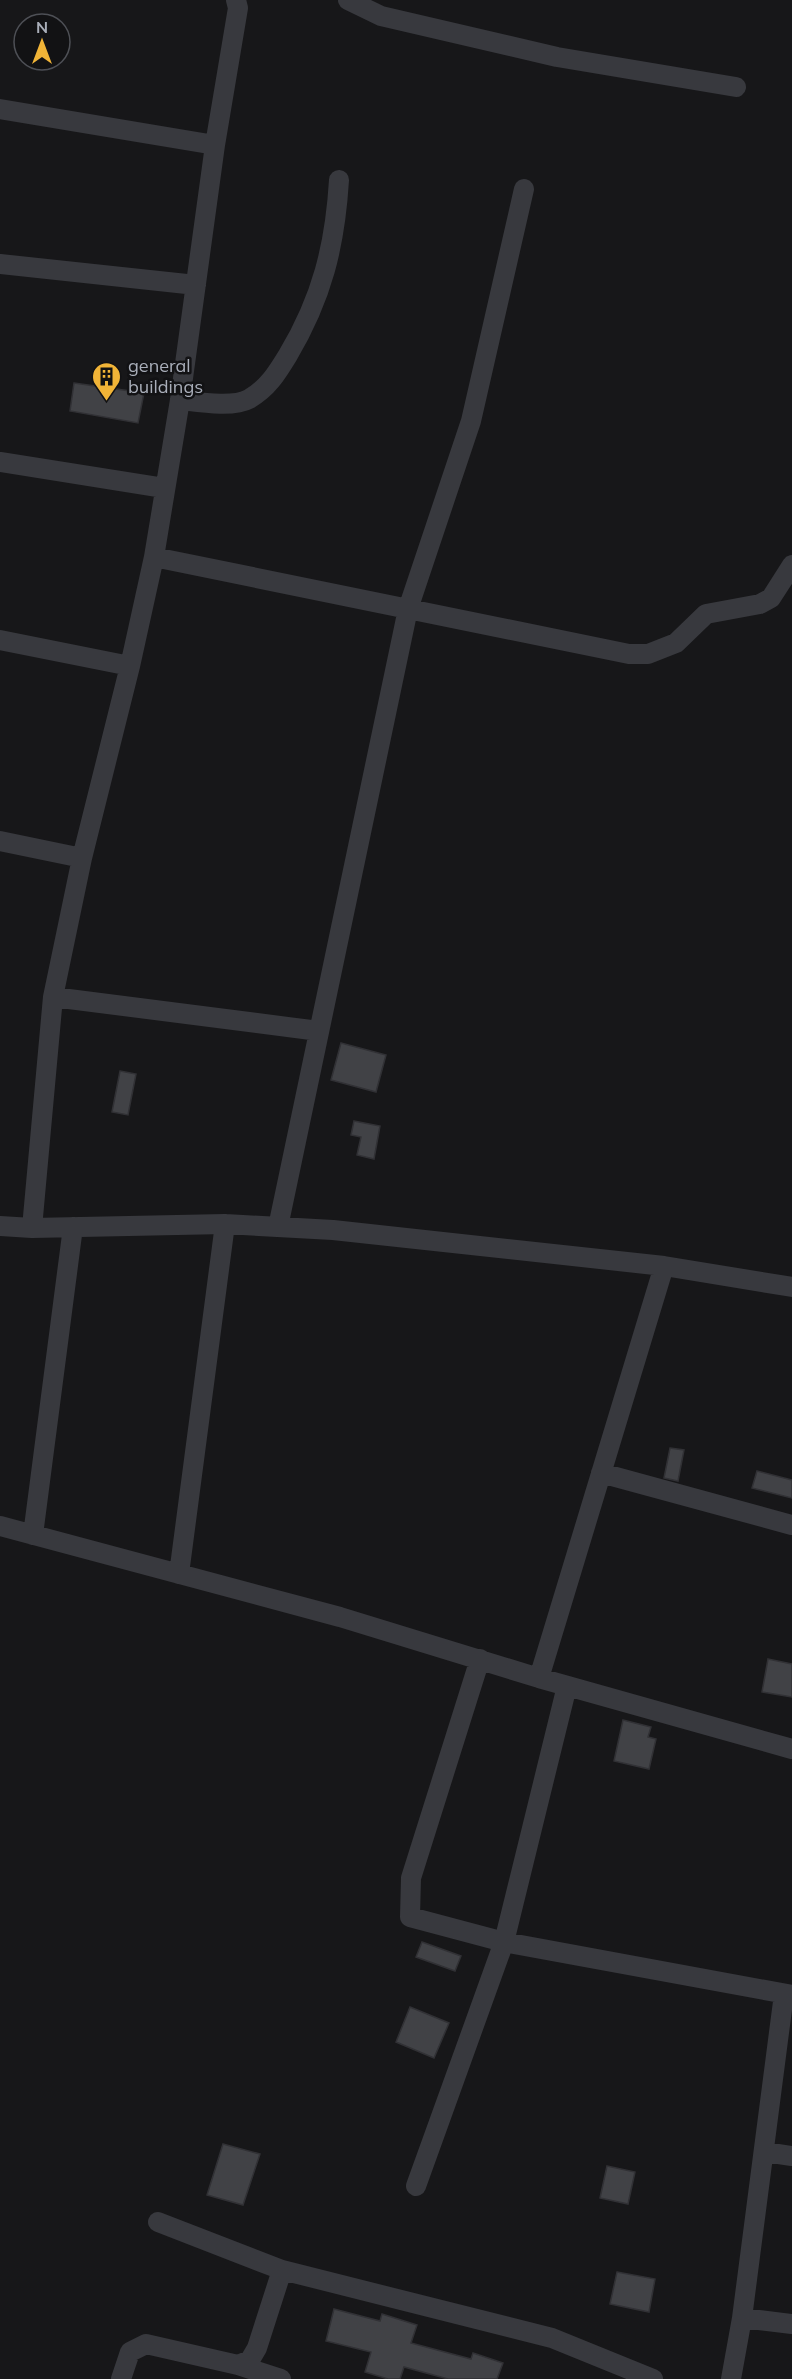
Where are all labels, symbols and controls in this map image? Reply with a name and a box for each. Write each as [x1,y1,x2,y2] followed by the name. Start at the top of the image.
[12,12,72,72] north arrow
[36,17,48,37] text: N
[128,354,203,398] place label: general buildings
[91,360,123,402] building icon: general buildings

